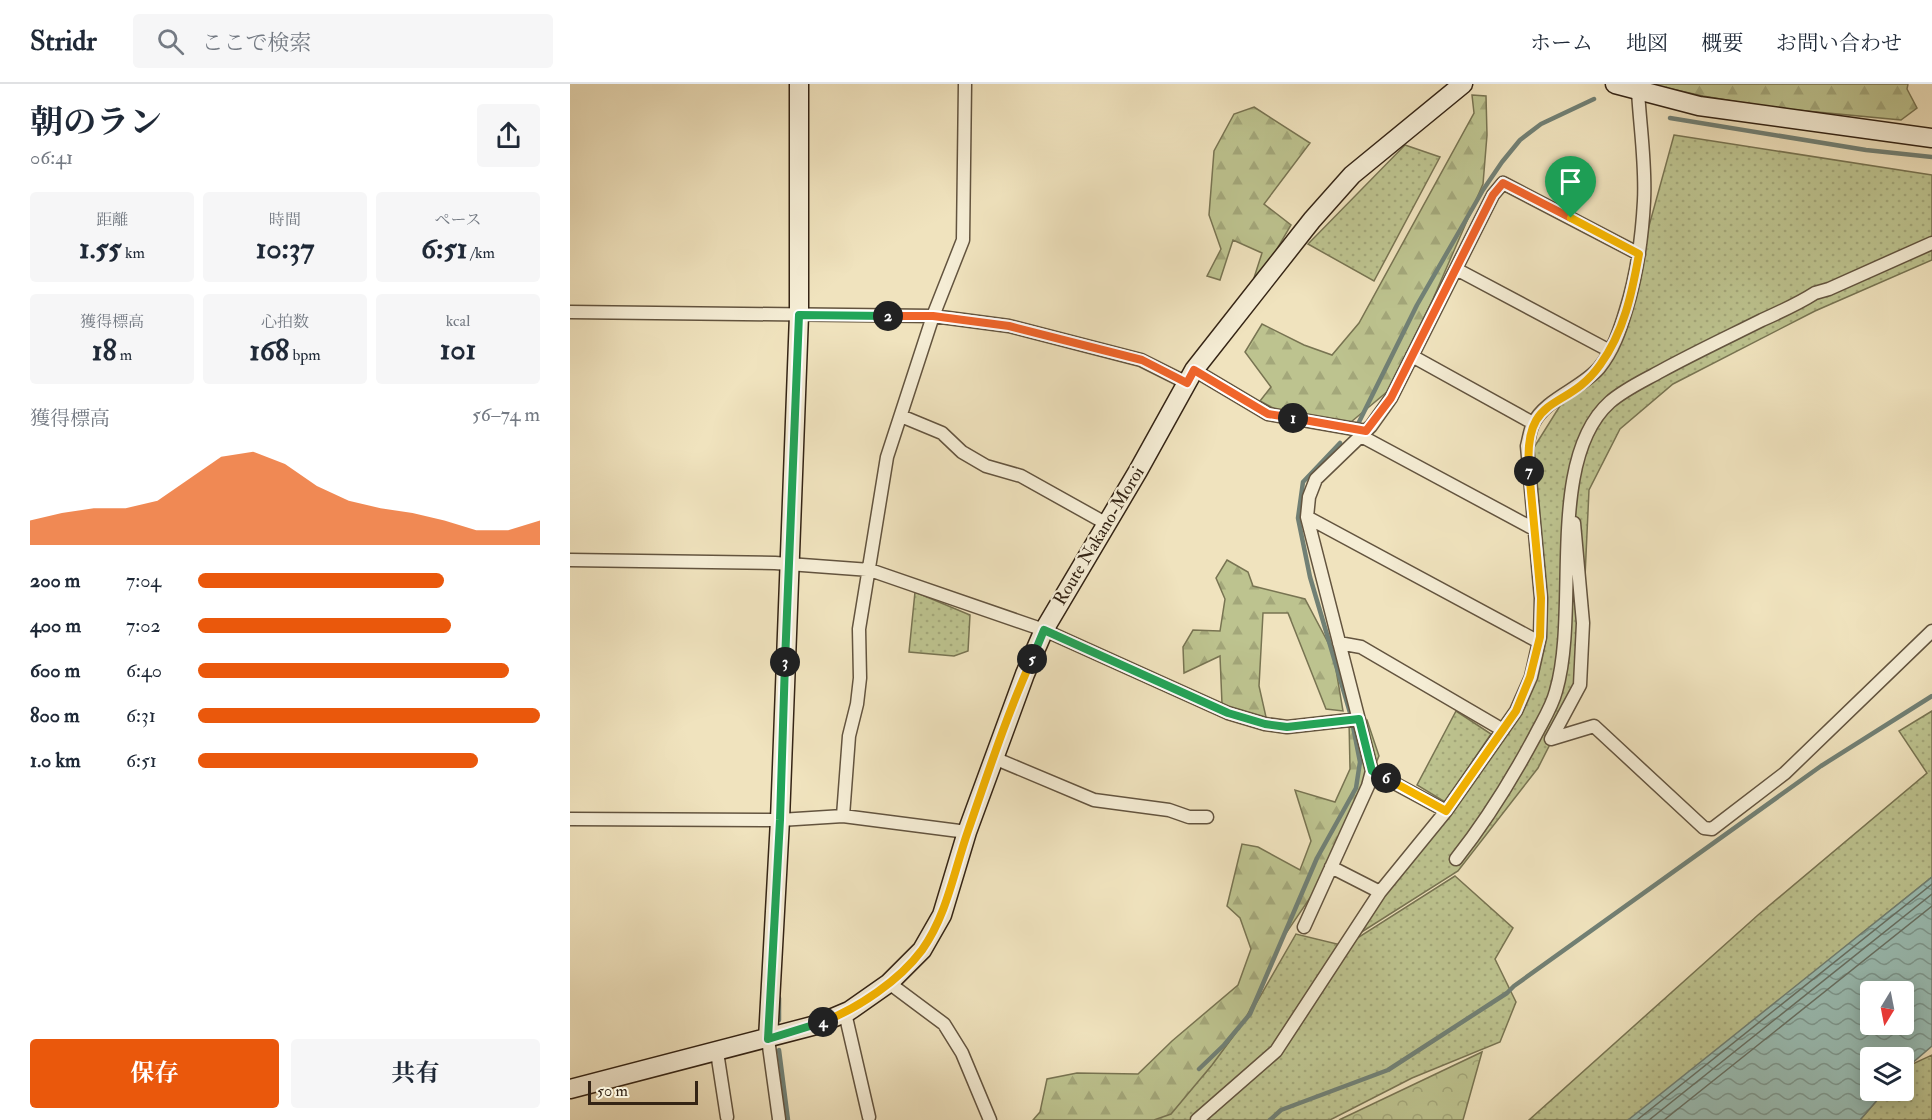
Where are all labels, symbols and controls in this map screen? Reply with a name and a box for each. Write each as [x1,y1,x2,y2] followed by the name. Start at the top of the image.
[133,14,553,68] search box
[30,24,97,59] text: Stridr
[154,25,187,58] icon: search
[202,29,312,57] text: ここで検索
[1530,30,1593,57] text: ホーム
[1626,30,1668,57] text: 地図
[1701,30,1743,57] text: 概要
[1776,30,1902,57] text: お問い合わせ
[30,102,162,143] text: 朝のラン
[477,104,540,167] button: share
[30,145,73,170] text: 06:41
[1545,156,1596,218] pin
[1554,165,1587,198] icon: arrive
[96,210,128,230] text: 距離
[269,210,301,230] text: 時間
[434,210,482,230] text: ペース
[79,230,122,267] text: 1.55
[256,230,314,267] text: 10:37
[421,230,467,267] text: 6:51
[122,243,145,263] text: km
[467,243,495,263] text: /km
[873,301,903,331] pin: 2
[884,306,892,326] text: 2
[446,311,470,331] text: kcal
[80,312,144,332] text: 獲得標高
[261,312,309,332] text: 心拍数
[440,331,476,368] text: 101
[92,332,117,369] text: 18
[249,332,289,369] text: 168
[117,345,132,365] text: m
[289,345,321,365] text: bpm
[472,402,540,427] text: 56–74 m
[1278,403,1308,433] pin: 1
[30,406,110,431] text: 獲得標高
[1290,408,1296,428] text: 1
[1514,456,1544,486] pin: 7
[1525,461,1533,481] text: 7
[1048,462,1150,610] street label: Route Nakano-Moroi
[30,568,80,593] text: 200 m
[126,568,161,593] text: 7:04
[30,613,81,638] text: 400 m
[126,613,161,638] text: 7:02
[1017,644,1047,674] pin: 5
[770,647,800,677] pin: 3
[1028,649,1036,669] text: 5
[782,652,788,672] text: 3
[30,658,80,683] text: 600 m
[126,658,162,683] text: 6:40
[30,703,80,728] text: 800 m
[126,703,156,728] text: 6:31
[30,748,81,773] text: 1.0 km
[126,748,157,773] text: 6:51
[1371,763,1401,793] pin: 6
[1382,768,1390,788] text: 6
[1860,981,1914,1035] north arrow
[1860,981,1914,1101] map controls
[808,1007,838,1037] pin: 4
[819,1012,827,1032] text: 4
[30,1039,279,1108] button: 保存
[291,1039,540,1108] button: 共有
[1860,1047,1914,1101] button: layers
[588,1078,698,1106] scale bar
[597,1081,628,1101] text: 50 m

